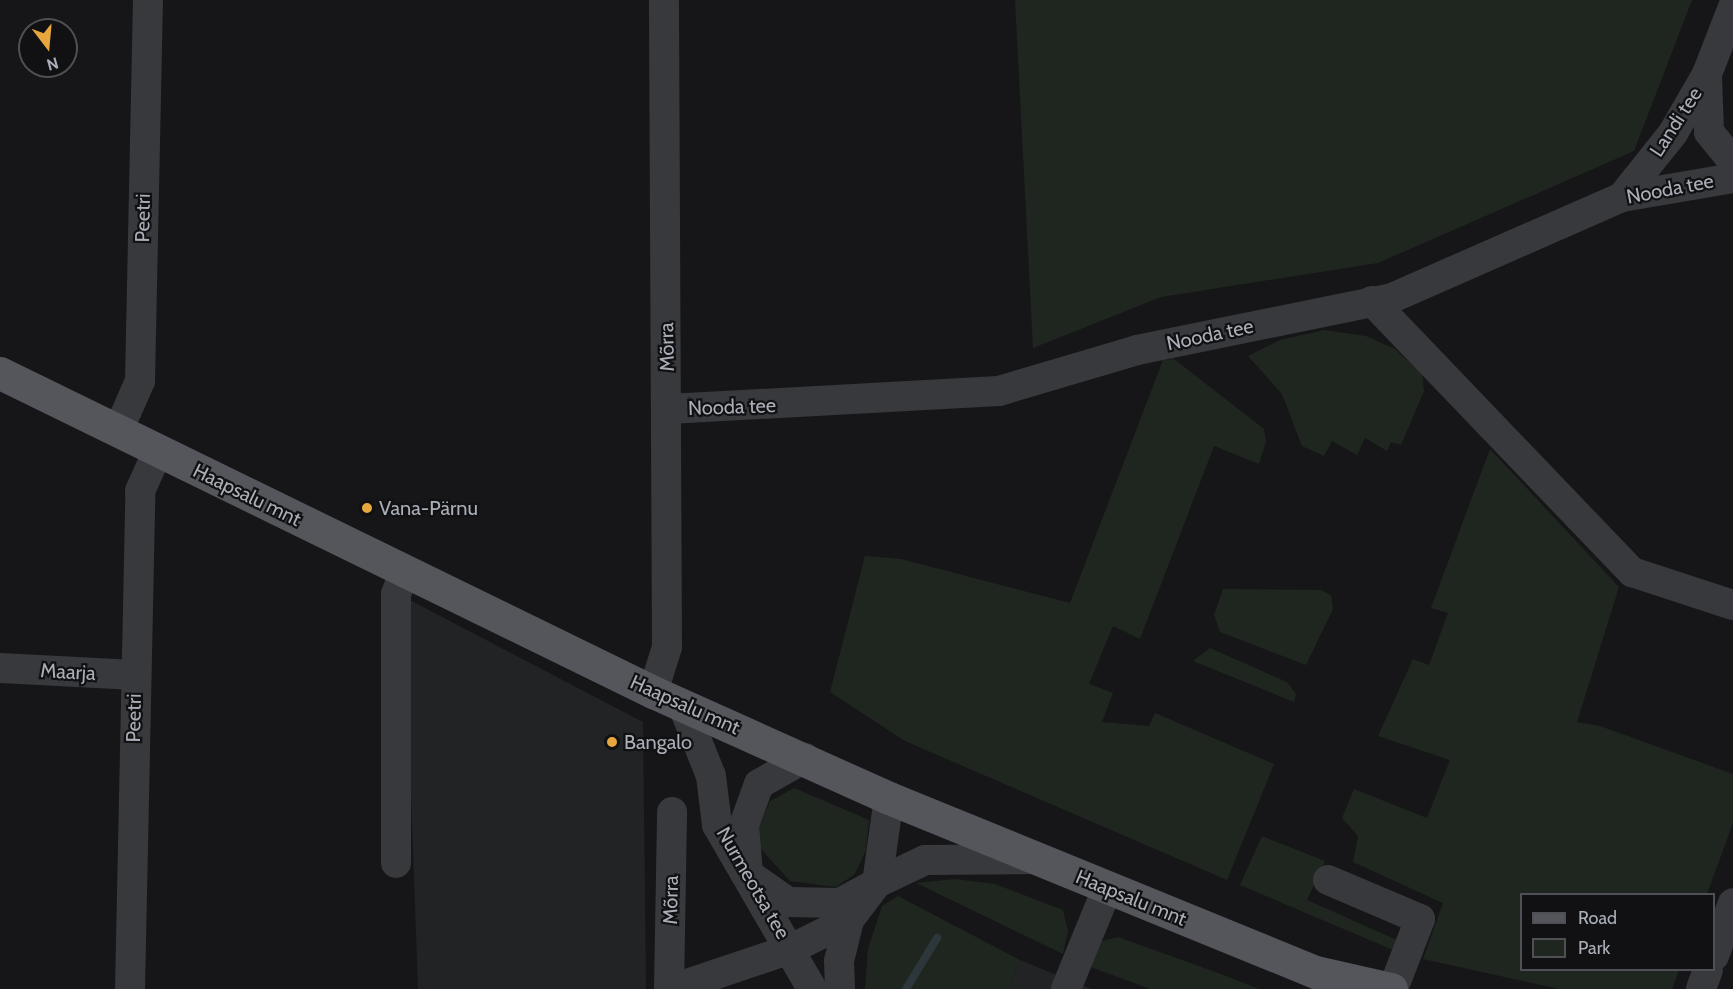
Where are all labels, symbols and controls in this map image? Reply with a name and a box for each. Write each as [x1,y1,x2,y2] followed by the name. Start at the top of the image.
[18,18,78,78] north arrow
[44,53,61,75] text: N
[1645,83,1707,161] street label: Landi tee
[1624,169,1716,209] street label: Nooda tee
[131,193,155,243] street label: Peetri
[1164,314,1256,356] street label: Nooda tee
[655,322,679,372] street label: Mõrra
[688,393,776,421] street label: Nooda tee
[189,459,305,531] street label: Haapsalu mnt
[379,496,478,520] place label: Vana-Pärnu
[360,501,374,515] marker: Vana-Pärnu
[40,659,96,685] street label: Maarja
[627,670,743,740] street label: Haapsalu mnt
[122,693,146,743] street label: Peetri
[624,730,692,754] place label: Bangalo
[605,735,619,749] marker: Bangalo
[711,823,795,943] street label: Nurmeotsa tee
[1072,865,1190,931] street label: Haapsalu mnt
[659,875,683,925] street label: Mõrra
[1520,893,1715,971] legend
[1578,907,1617,929] text: Road
[1578,937,1610,959] text: Park

